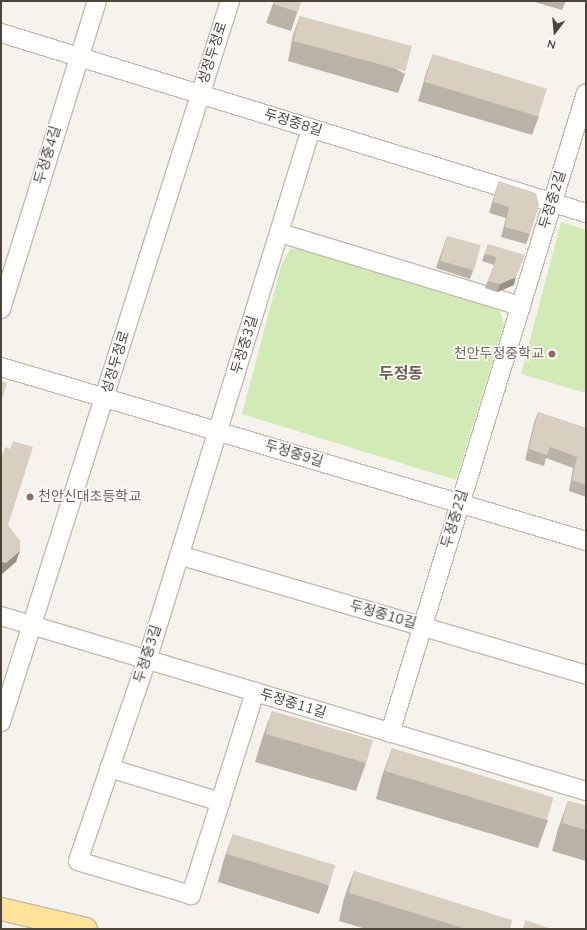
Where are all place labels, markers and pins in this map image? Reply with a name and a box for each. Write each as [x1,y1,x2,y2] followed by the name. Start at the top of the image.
[454,346,544,362] place label: 천안두정중학교
[547,349,557,359] marker: 천안두정중학교
[38,489,141,505] place label: 천안신대초등학교
[25,492,35,502] marker: 천안신대초등학교

